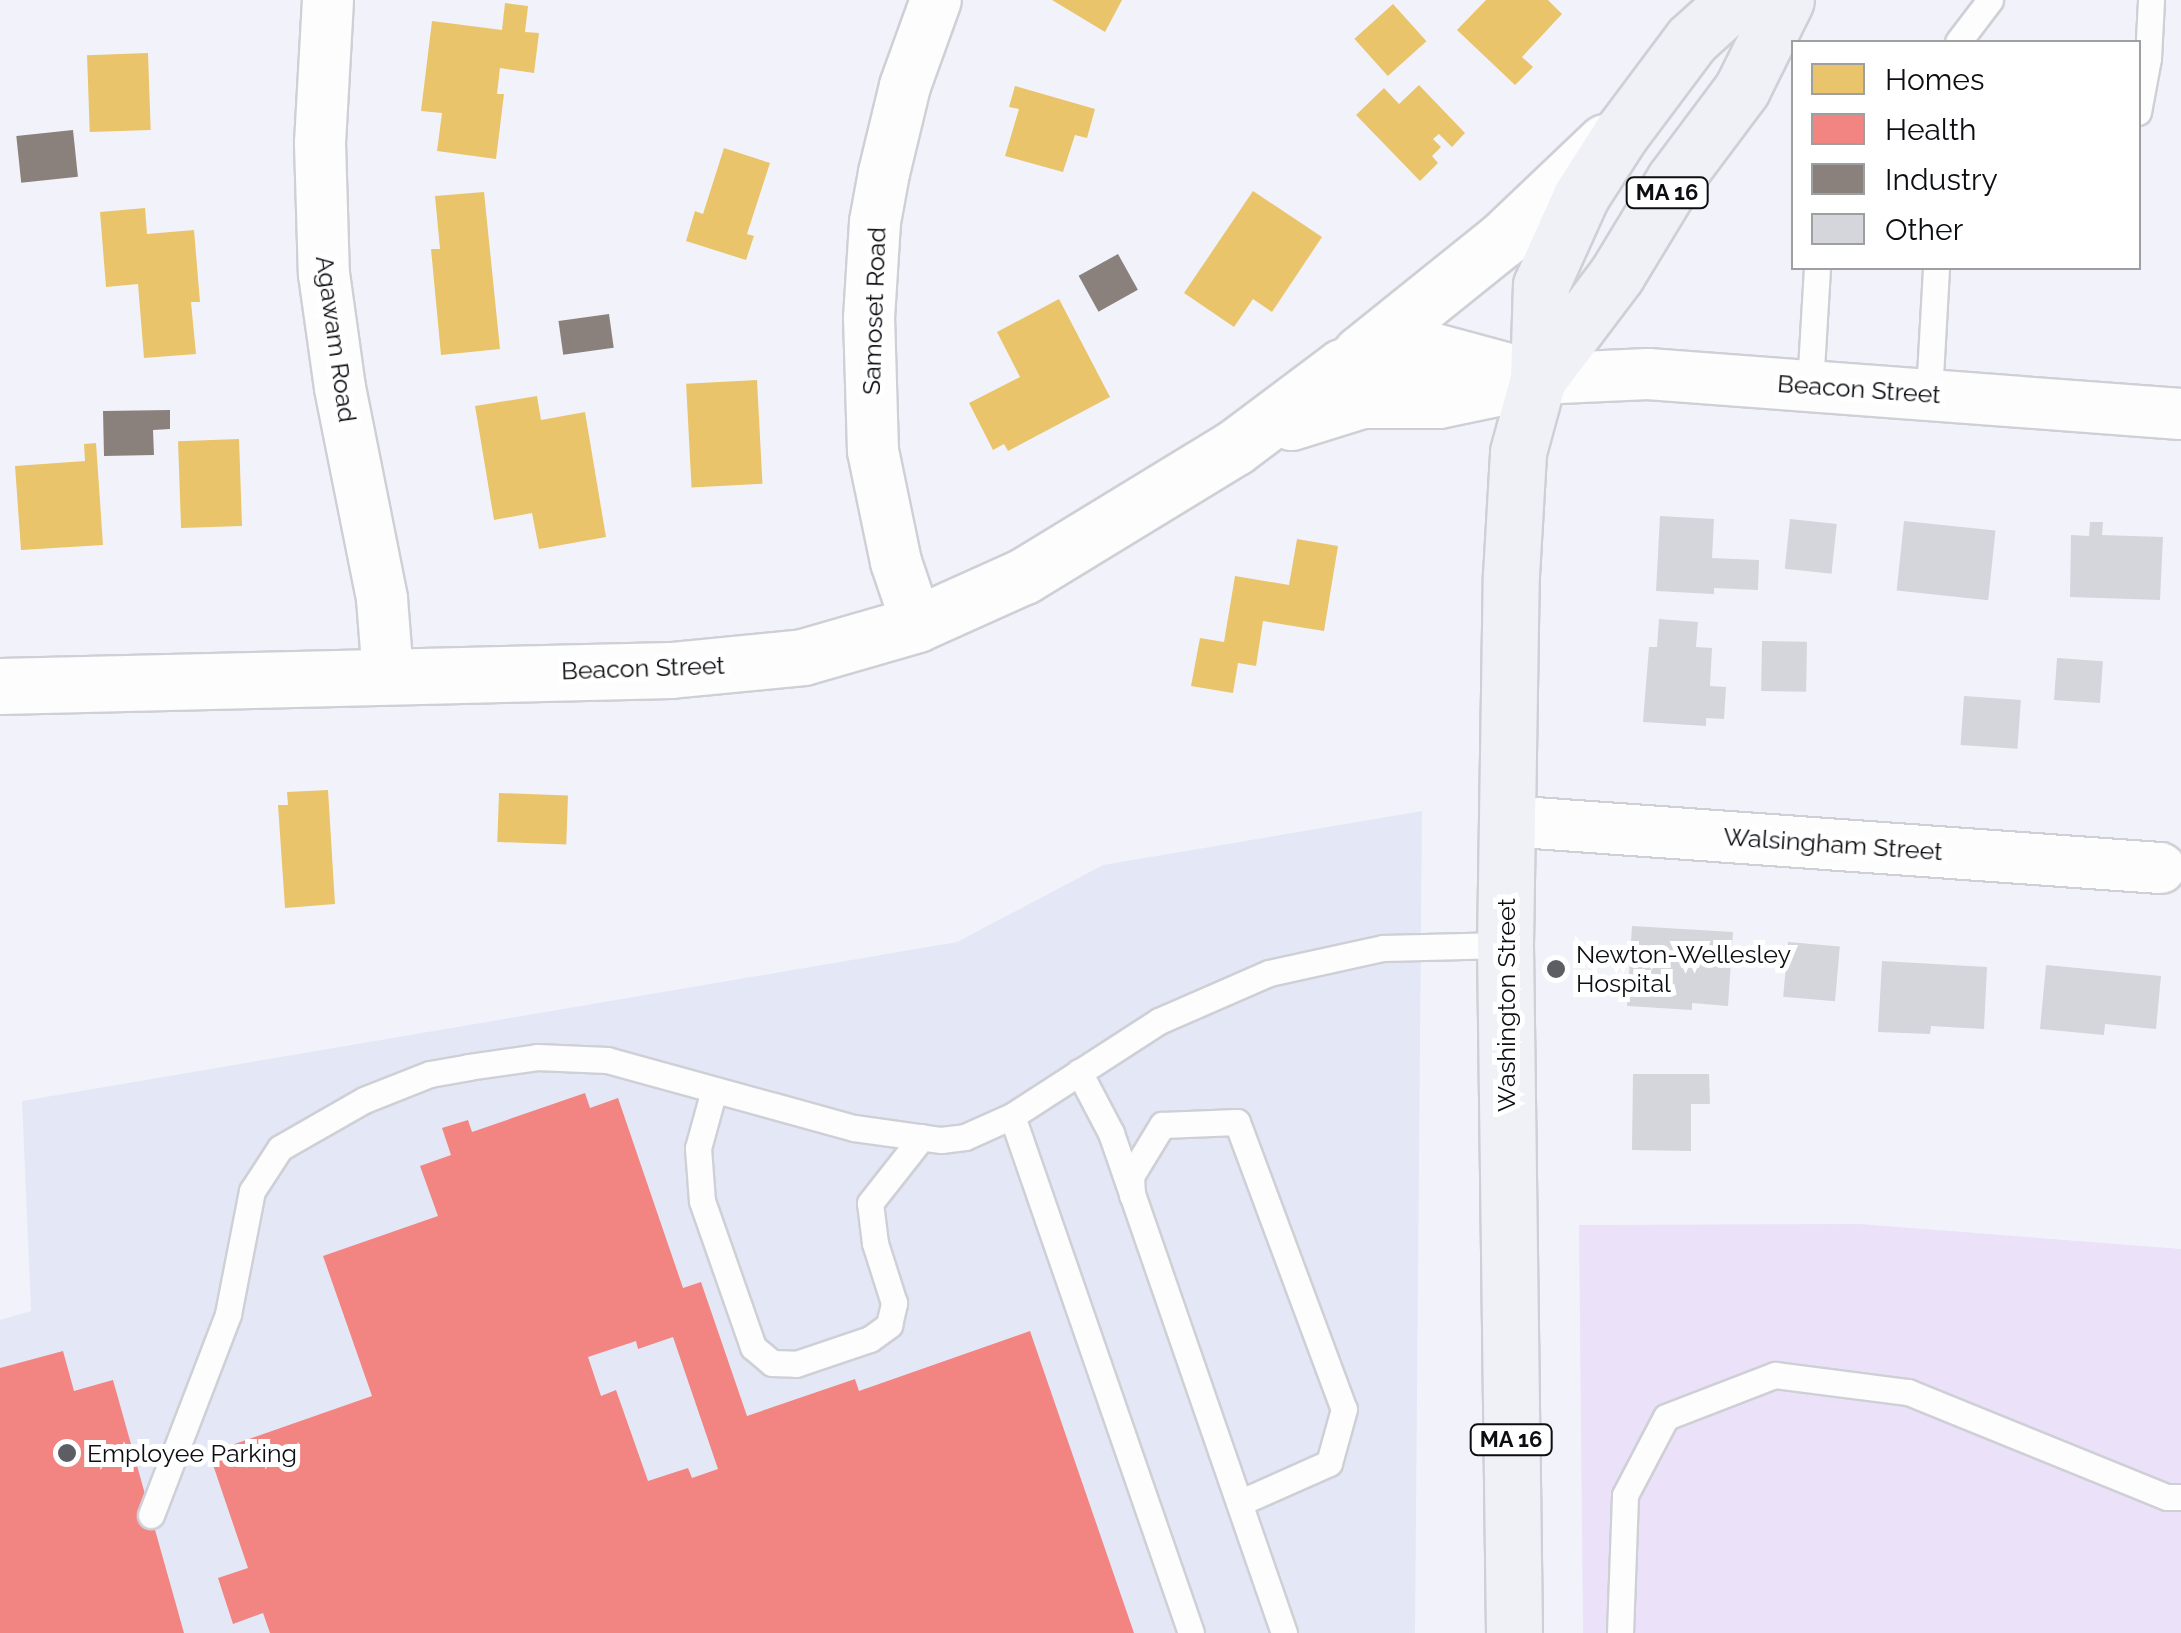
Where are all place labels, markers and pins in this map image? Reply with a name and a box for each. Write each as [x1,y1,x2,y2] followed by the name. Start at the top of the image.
[1576,940,1791,999] place label: Newton-Wellesley Hospital
[1545,958,1567,980] marker: Newton-Wellesley Hospital
[87,1438,297,1468] place label: Employee Parking
[56,1442,78,1464] marker: Employee Parking

